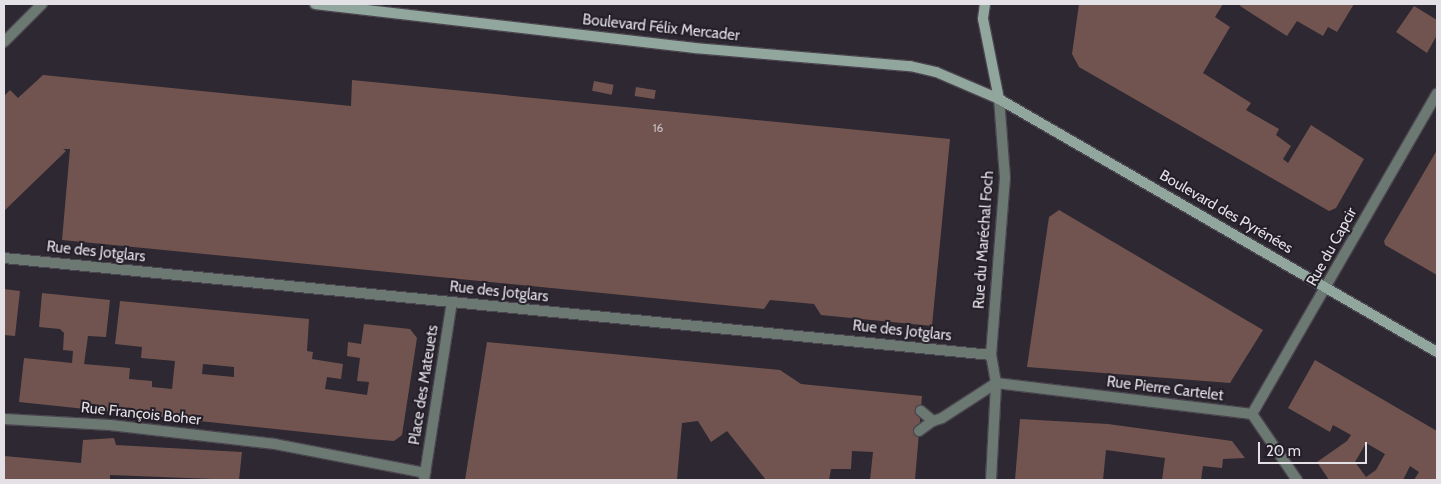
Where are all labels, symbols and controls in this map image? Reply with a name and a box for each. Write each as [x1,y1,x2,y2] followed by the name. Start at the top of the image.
[582,11,740,45] street label: Boulevard Félix Mercader
[653,121,663,135] house number: 16
[1156,167,1296,257] street label: Boulevard des Pyrénées
[970,170,998,310] street label: Rue du Maréchal Foch
[1303,205,1361,289] street label: Rue du Capcir
[46,238,146,266] street label: Rue des Jotglars
[449,278,549,306] street label: Rue des Jotglars
[852,317,952,345] street label: Rue des Jotglars
[406,324,442,446] street label: Place des Mateuets
[1106,373,1224,405] street label: Rue Pierre Cartelet
[80,399,202,429] street label: Rue François Boher
[1261,432,1370,464] scale bar
[1266,442,1301,460] text: 20 m

